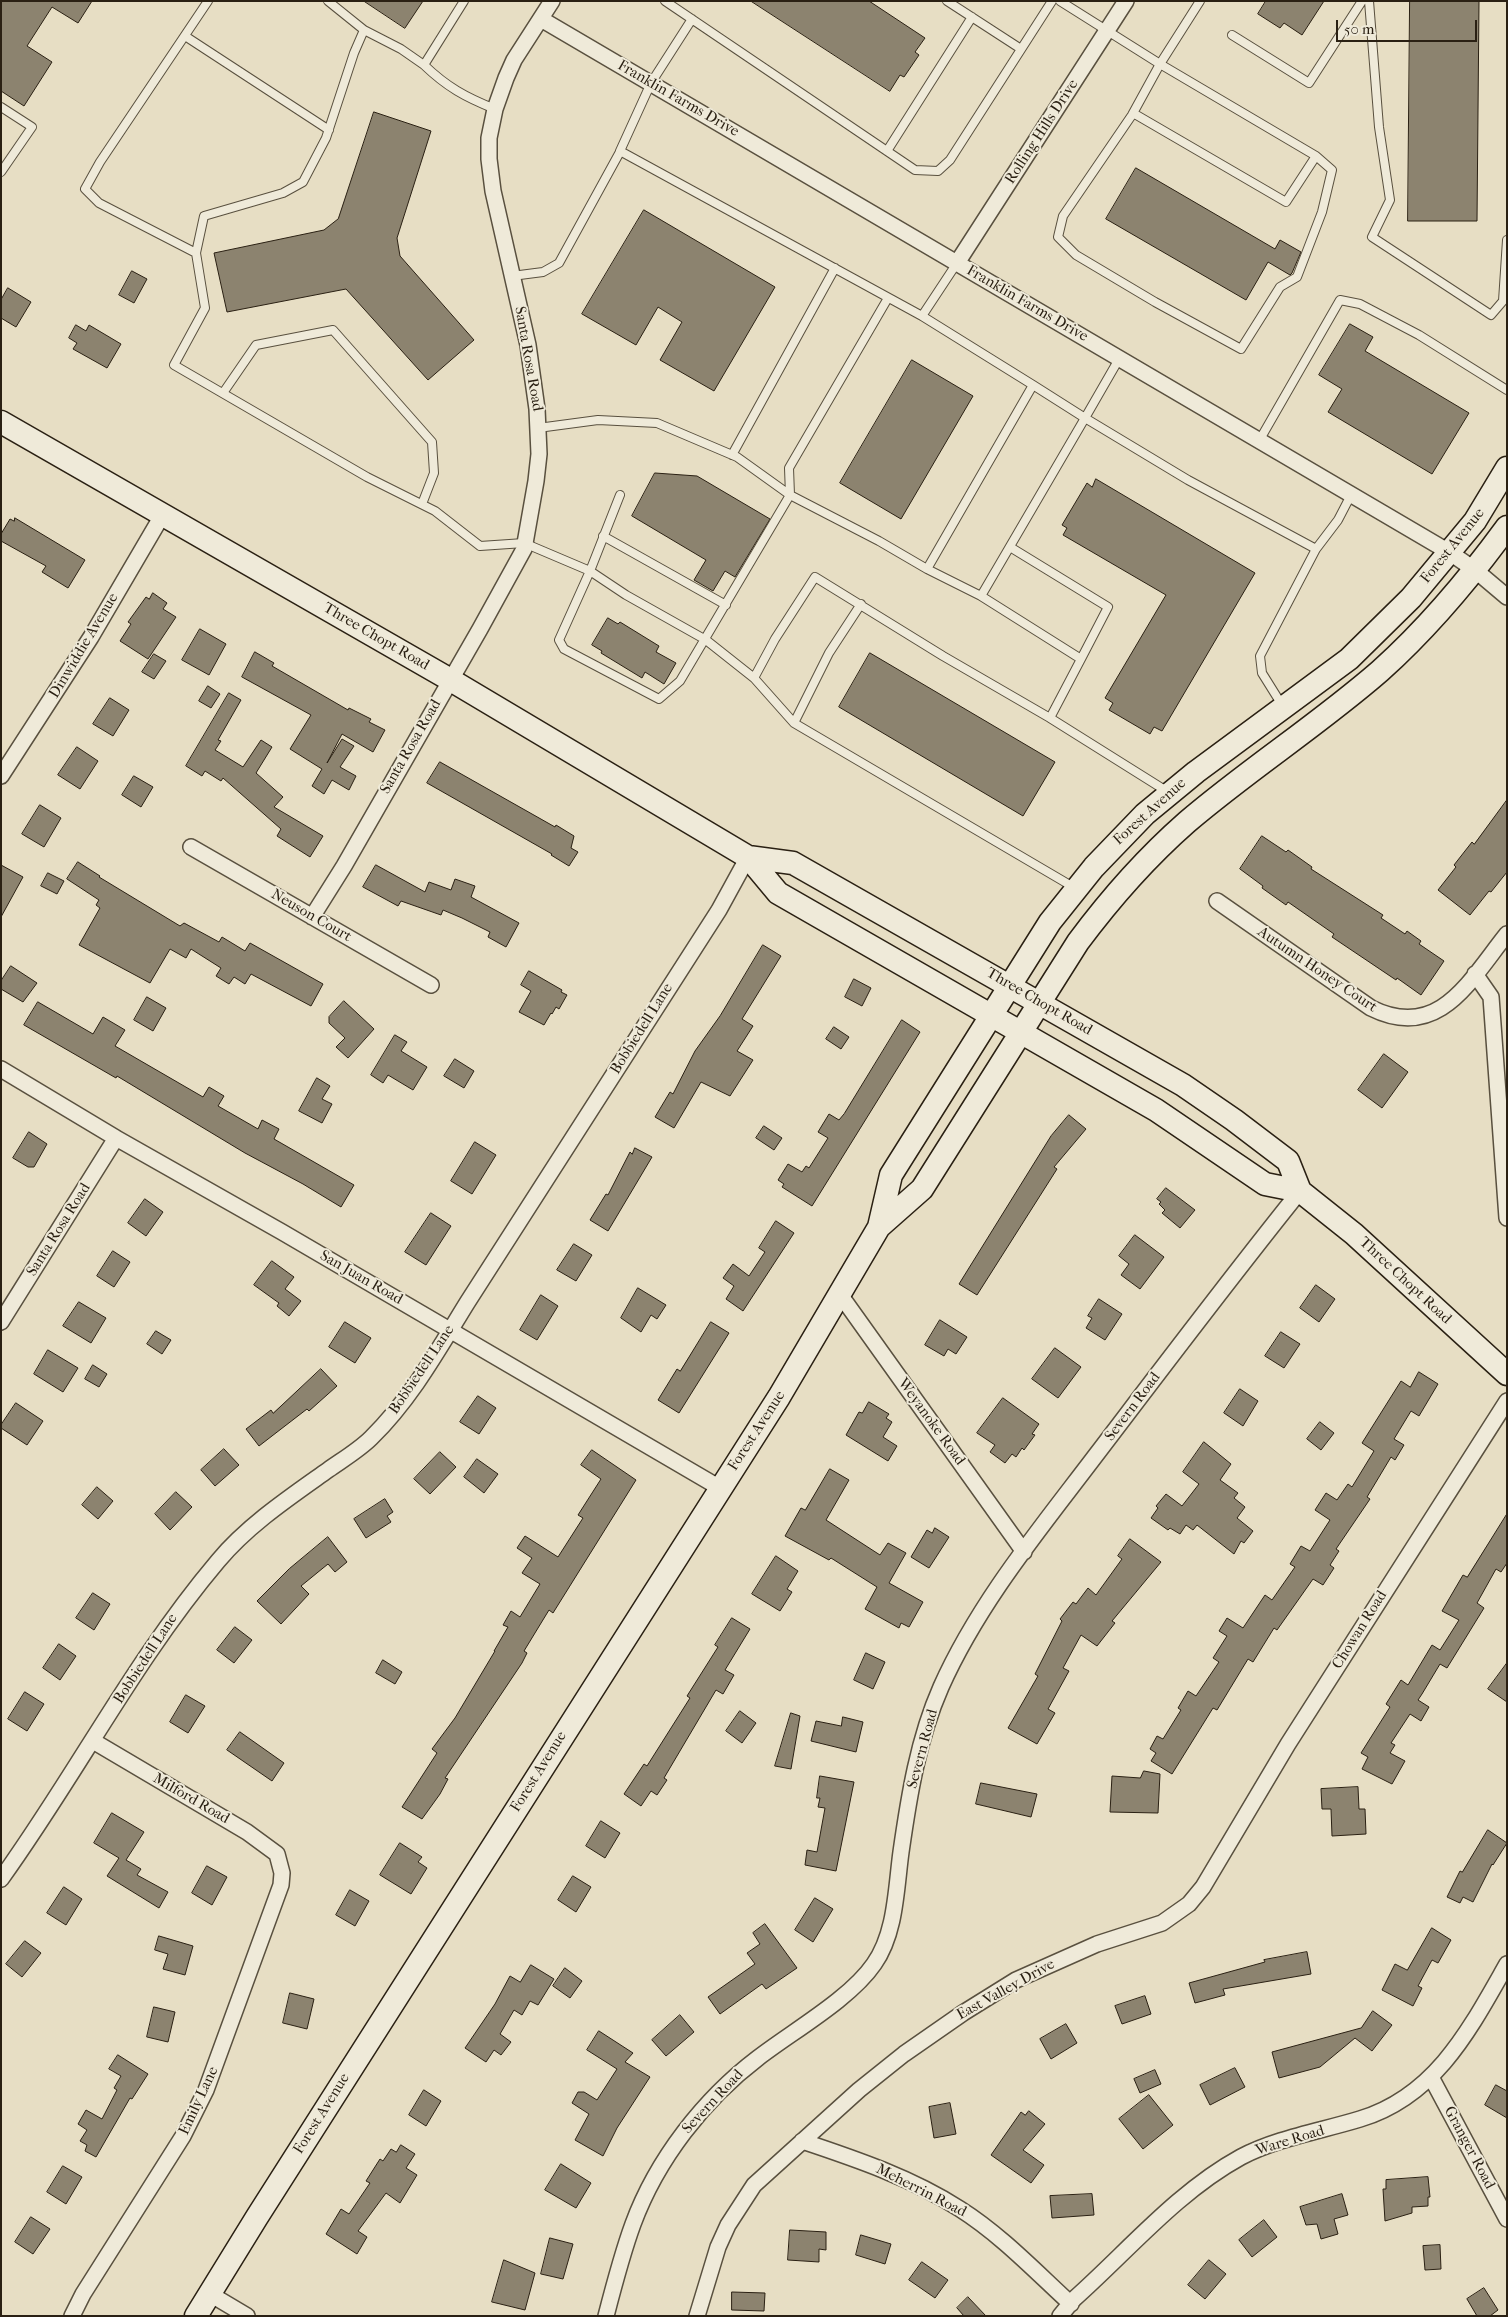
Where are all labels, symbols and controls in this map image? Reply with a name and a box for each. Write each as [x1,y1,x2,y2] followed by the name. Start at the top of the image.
[1338,10,1479,42] scale bar
[1344,20,1374,38] text: 50 m
[614,57,742,141] street label: Franklin Farms Drive
[1002,76,1082,188] street label: Rolling Hills Drive
[963,262,1091,346] street label: Franklin Farms Drive
[510,305,546,413] street label: Santa Rosa Road
[1417,505,1489,587] street label: Forest Avenue
[46,590,122,702] street label: Dinwiddie Avenue
[320,599,432,675] street label: Three Chopt Road
[377,697,445,797] street label: Santa Rosa Road
[1110,775,1190,849] street label: Forest Avenue
[268,886,354,946] street label: Neuson Court
[1254,923,1380,1017] street label: Autumn Honey Court
[983,964,1095,1040] street label: Three Chopt Road
[607,980,677,1078] street label: Bobbiedell Lane
[23,1180,95,1280] street label: Santa Rosa Road
[1355,1234,1455,1328] street label: Three Chopt Road
[316,1247,406,1309] street label: San Juan Road
[386,1322,458,1418] street label: Bobbiedell Lane
[1101,1369,1165,1445] street label: Severn Road
[893,1375,969,1469] street label: Weyanoke Road
[724,1388,790,1474] street label: Forest Avenue
[1329,1587,1391,1673] street label: Chowan Road
[110,1611,182,1707] street label: Bobbiedell Lane
[904,1707,942,1791] street label: Severn Road
[507,1728,571,1816] street label: Forest Avenue
[149,1770,233,1828] street label: Milford Road
[954,1956,1058,2024] street label: East Valley Drive
[175,2064,223,2138] street label: Emily Lane
[679,2066,747,2138] street label: Severn Road
[290,2070,354,2158] street label: Forest Avenue
[1440,2104,1498,2192] street label: Granger Road
[1253,2122,1327,2160] street label: Ware Road
[873,2160,969,2222] street label: Meherrin Road

